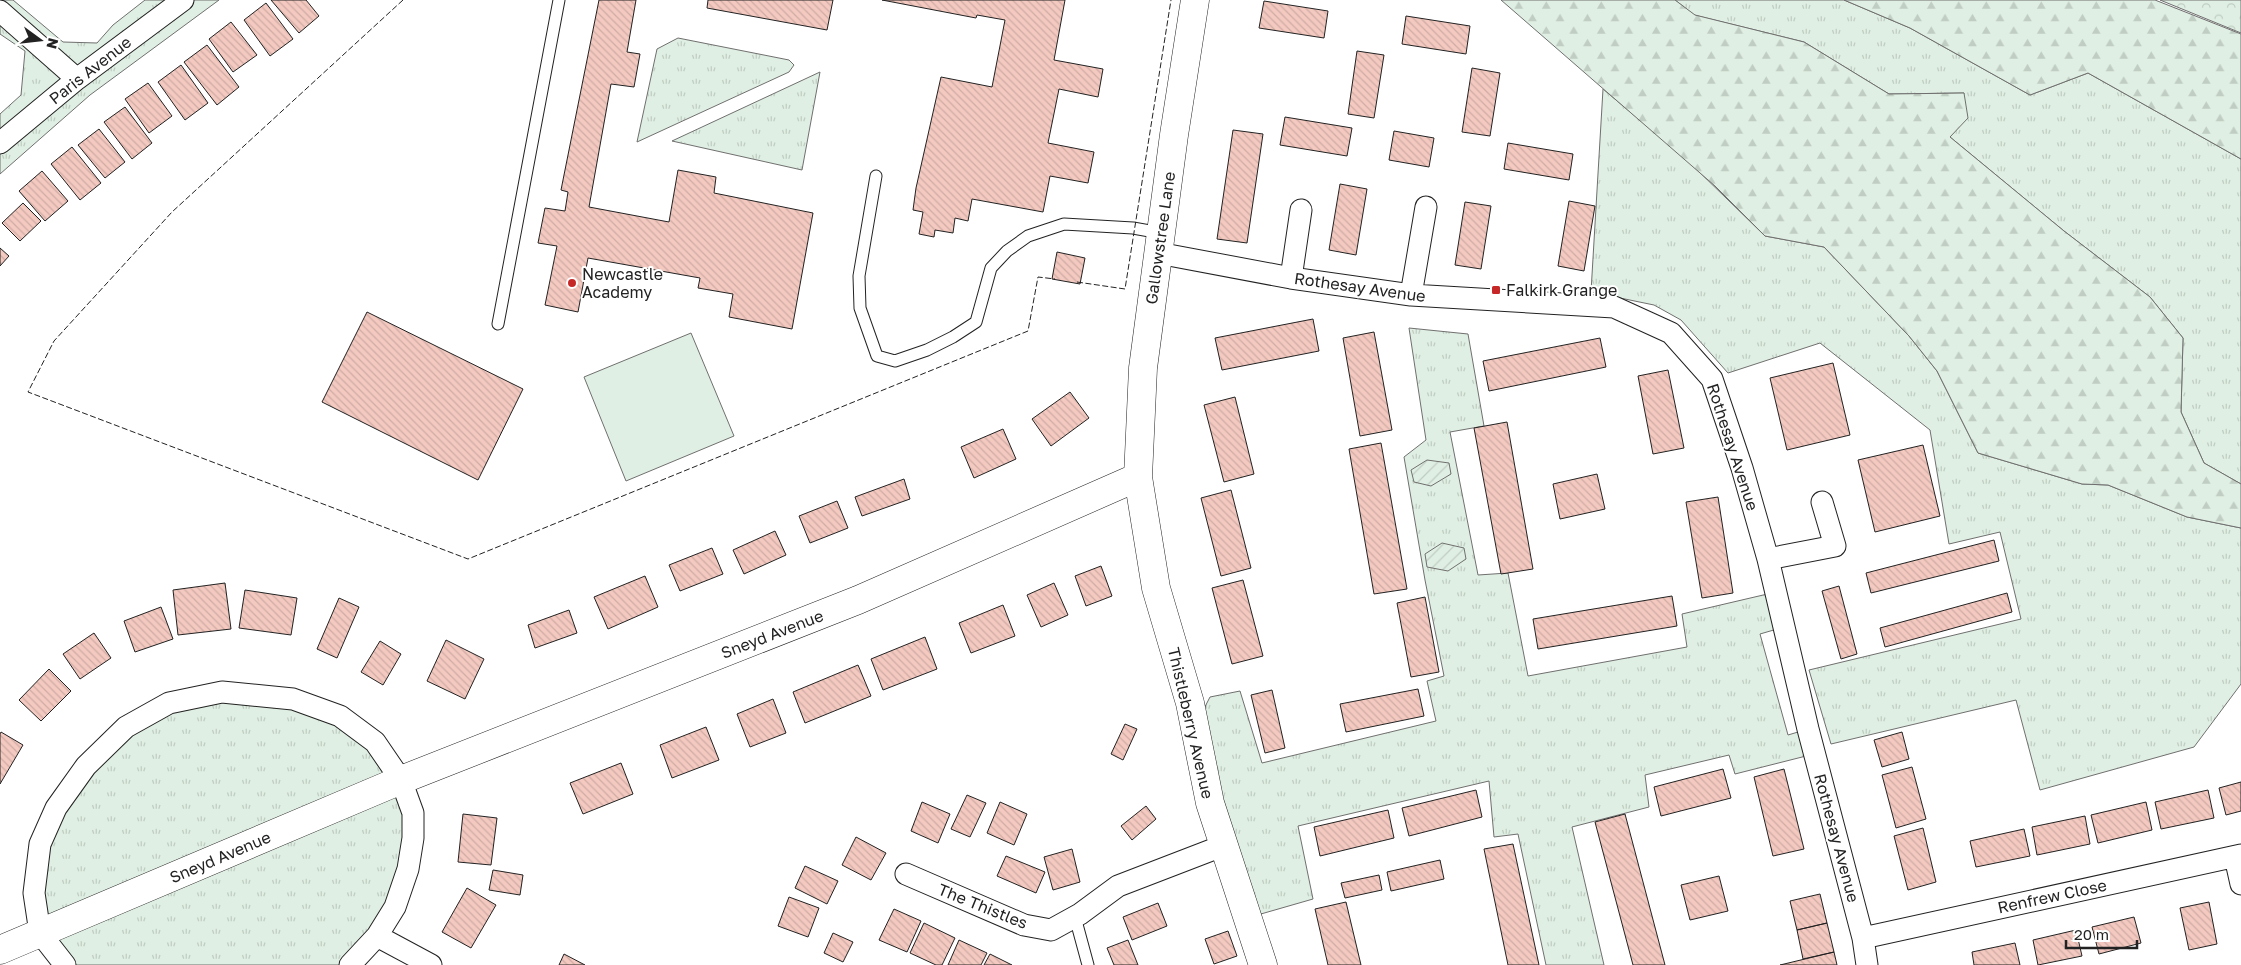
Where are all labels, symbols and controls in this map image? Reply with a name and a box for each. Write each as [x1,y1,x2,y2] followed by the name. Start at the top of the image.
[15,15,65,65] north arrow
[45,32,135,108] street label: Paris Avenue
[43,36,63,51] text: N
[1141,170,1179,306] street label: Gallowstree Lane
[582,264,663,302] place label: Newcastle Academy
[1293,268,1427,306] street label: Rothesay Avenue
[566,277,578,289] marker: Newcastle Academy
[1506,280,1617,300] place label: Falkirk Grange
[1490,284,1502,296] marker: Falkirk Grange
[1703,381,1763,513] street label: Rothesay Avenue
[718,605,826,663] street label: Sneyd Avenue
[1164,645,1218,801] street label: Thistleberry Avenue
[1810,771,1864,905] street label: Rothesay Avenue
[166,827,274,887] street label: Sneyd Avenue
[1996,875,2108,917] street label: Renfrew Close
[935,879,1031,933] street label: The Thistles
[2066,918,2137,950] scale bar
[2074,925,2109,943] text: 20 m

